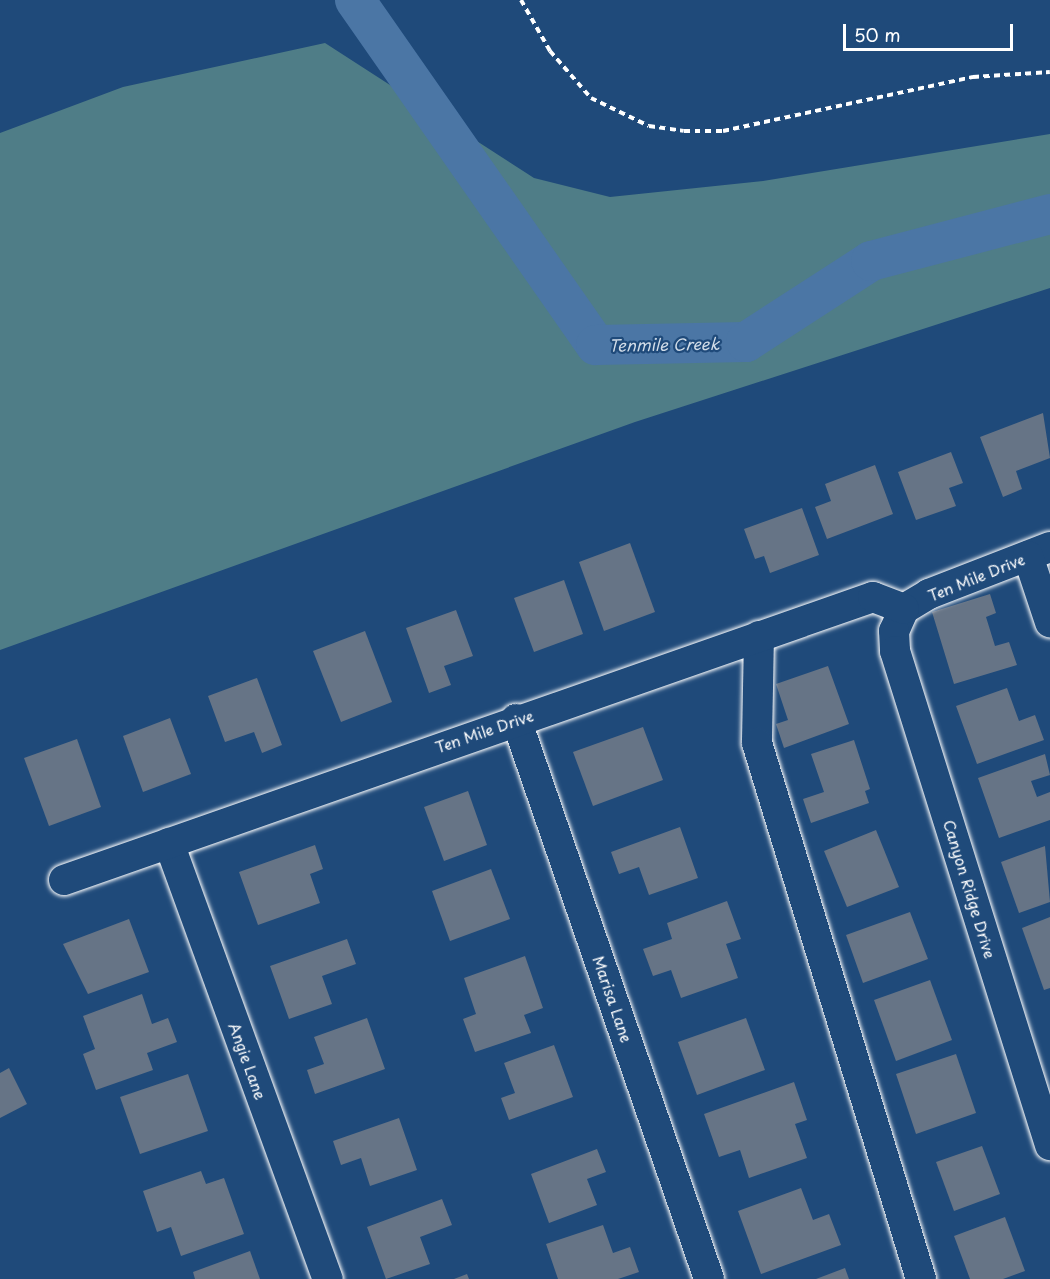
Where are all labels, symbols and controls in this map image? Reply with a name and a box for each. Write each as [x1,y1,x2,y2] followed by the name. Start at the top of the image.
[846,12,1016,50] scale bar
[854,21,901,48] text: 50 m
[608,333,720,355] water label: Tenmile Creek
[924,549,1028,605] street label: Ten Mile Drive
[432,705,536,757] street label: Ten Mile Drive
[940,818,1000,960] street label: Canyon Ridge Drive
[590,953,636,1045] street label: Marisa Lane
[226,1020,270,1102] street label: Angie Lane

